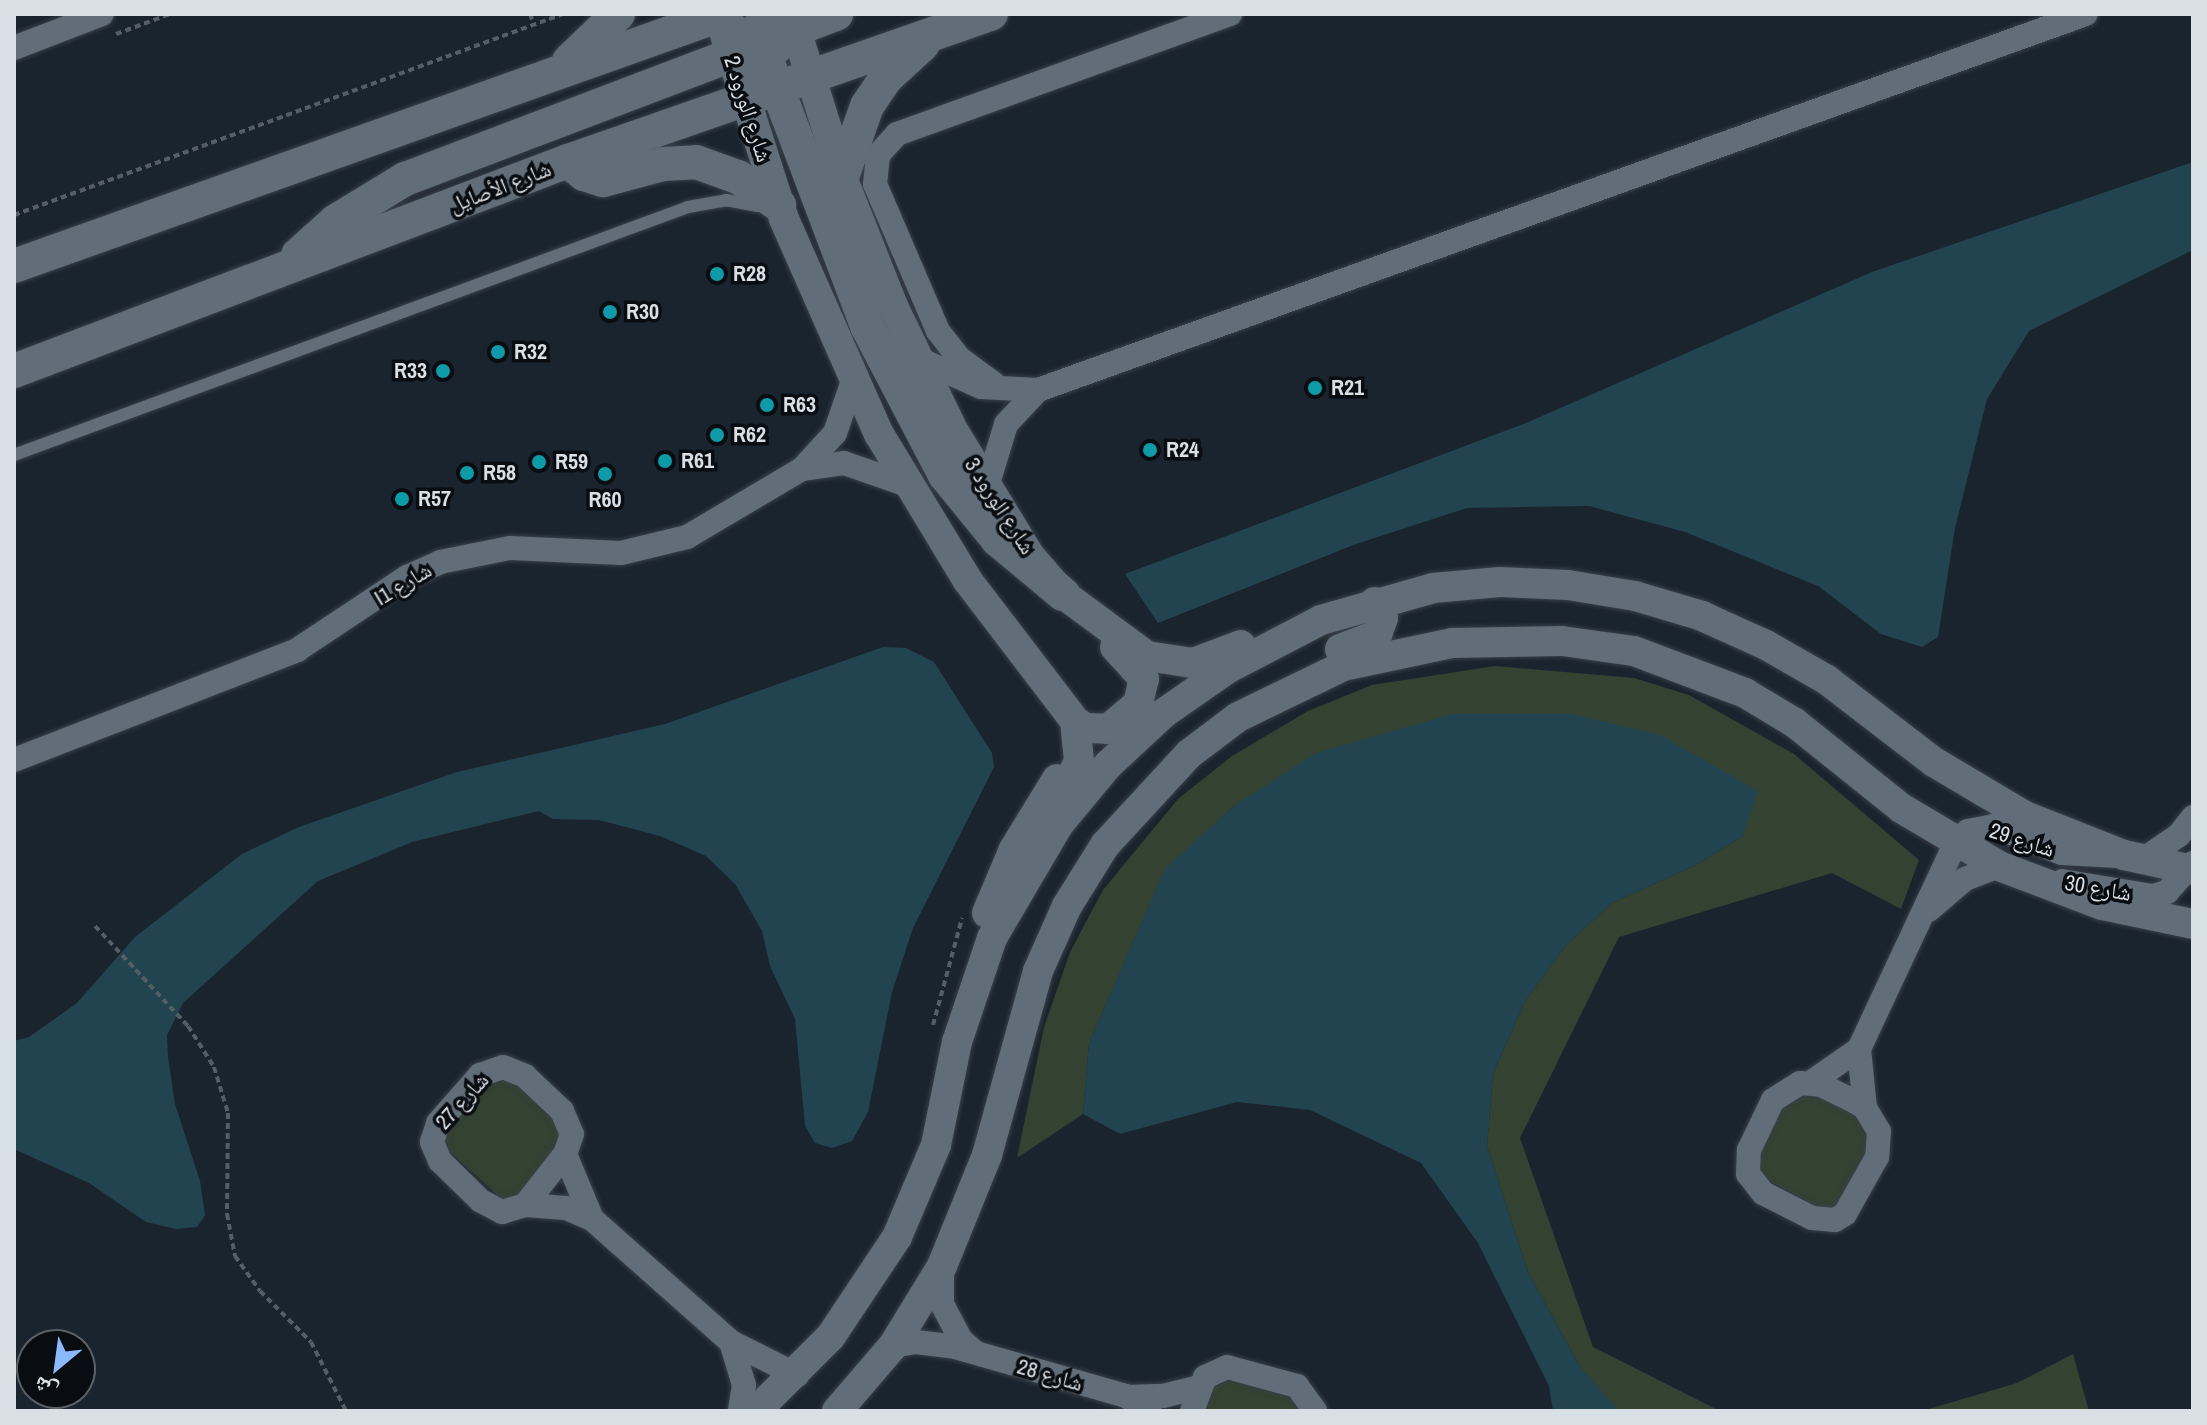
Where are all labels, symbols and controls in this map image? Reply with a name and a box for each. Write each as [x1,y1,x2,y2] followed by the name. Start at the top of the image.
[718,53,778,165] street label: شارع الورود 2
[445,156,555,218] street label: شارع الأصايل
[733,261,766,287] place label: R28
[708,265,726,283] marker: R28
[626,299,659,325] place label: R30
[601,303,619,321] marker: R30
[514,339,547,365] place label: R32
[489,343,507,361] marker: R32
[394,358,427,384] place label: R33
[434,362,452,380] marker: R33
[1331,375,1364,401] place label: R21
[1306,379,1324,397] marker: R21
[783,392,816,418] place label: R63
[758,396,776,414] marker: R63
[733,422,766,448] place label: R62
[708,426,726,444] marker: R62
[1166,437,1199,463] place label: R24
[1141,441,1159,459] marker: R24
[681,448,714,474] place label: R61
[555,449,588,475] place label: R59
[656,452,674,470] marker: R61
[530,453,548,471] marker: R59
[959,453,1041,559] street label: شارع الورود 3
[483,460,516,486] place label: R58
[458,464,476,482] marker: R58
[596,465,614,483] marker: R60
[418,486,451,512] place label: R57
[588,487,622,513] place label: R60
[393,490,411,508] marker: R57
[370,557,436,611] street label: I1 شارع
[1986,817,2058,863] street label: شارع 29
[2063,869,2133,907] street label: شارع 30
[430,1067,494,1135] street label: شارع 27
[16,1329,96,1409] north arrow
[1014,1353,1086,1397] street label: شارع 28
[28,1369,63,1407] text: ش

